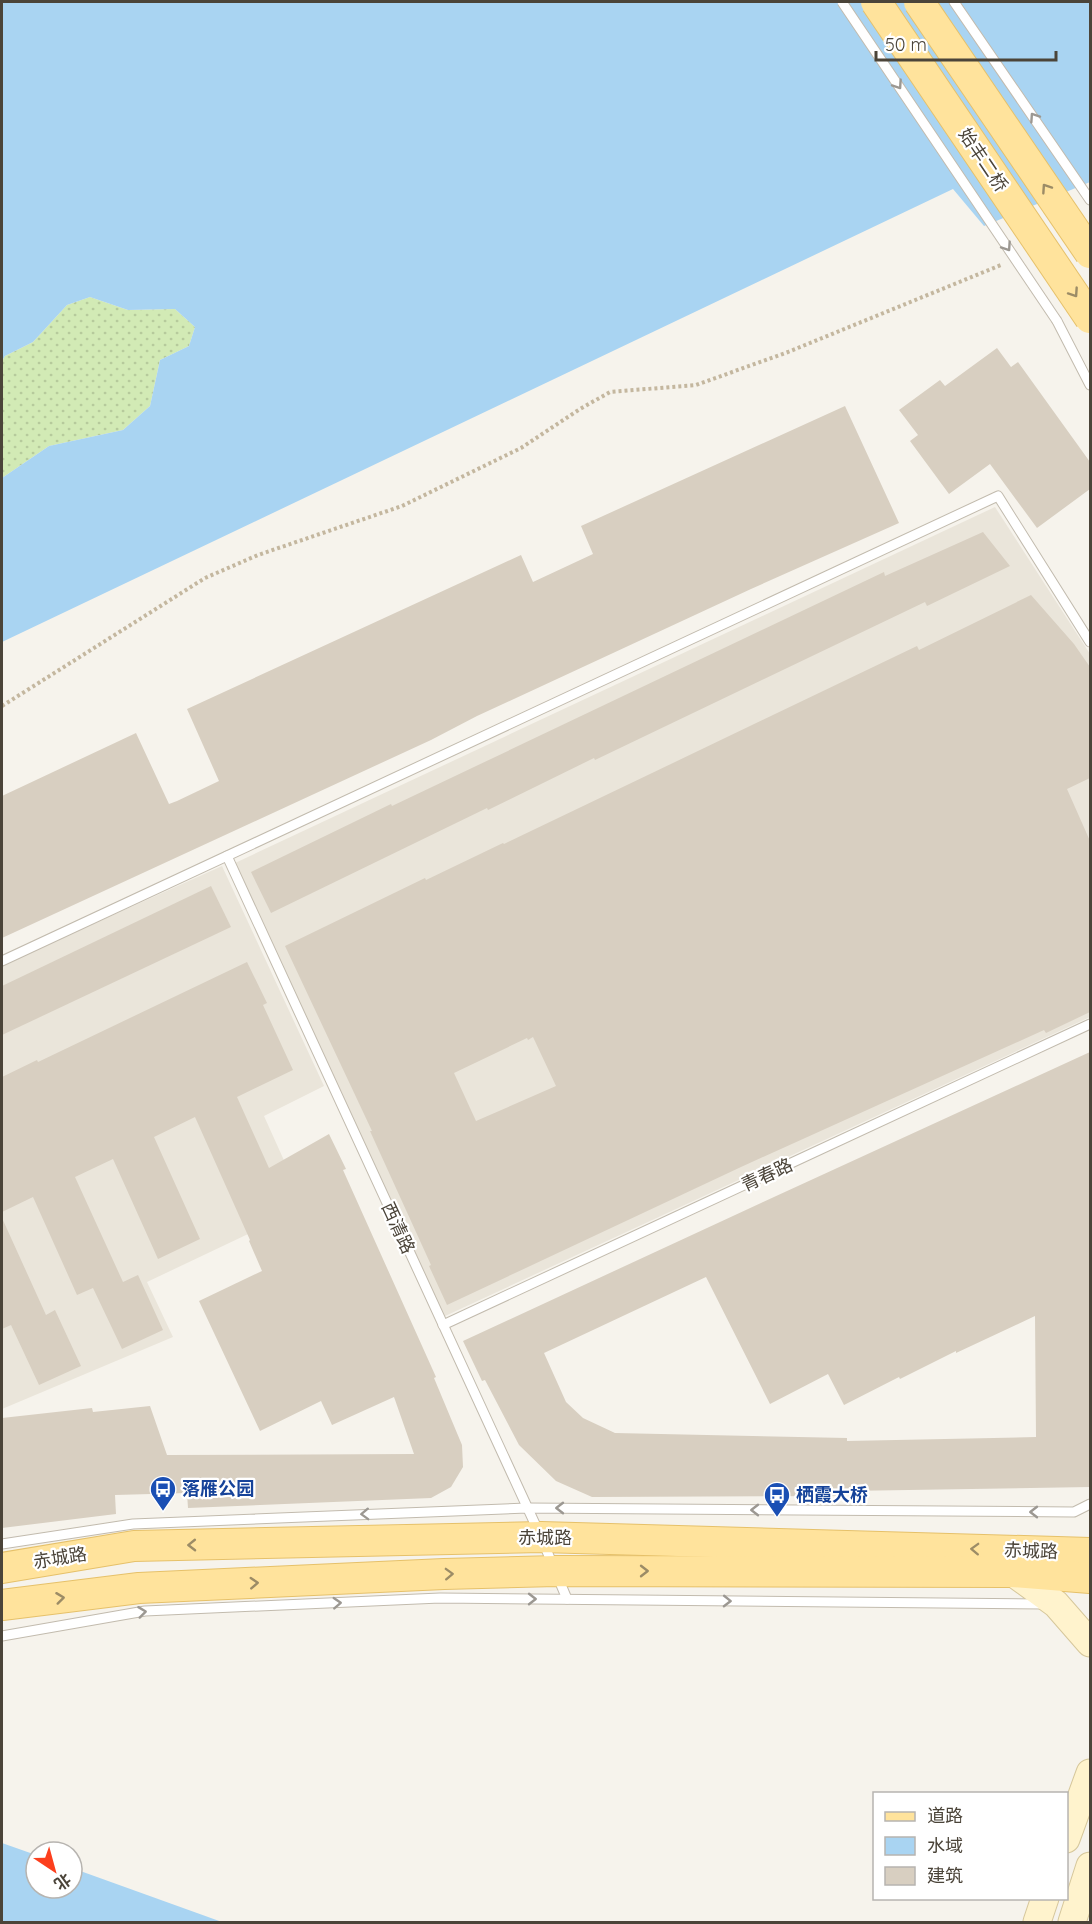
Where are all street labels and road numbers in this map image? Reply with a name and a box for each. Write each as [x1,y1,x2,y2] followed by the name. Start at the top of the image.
[954,123,1013,196] street label: 始丰二桥
[737,1153,796,1196] street label: 青春路
[377,1198,420,1257] street label: 西清路
[518,1526,572,1549] street label: 赤城路
[1004,1538,1058,1563] street label: 赤城路
[31,1542,88,1573] street label: 赤城路

